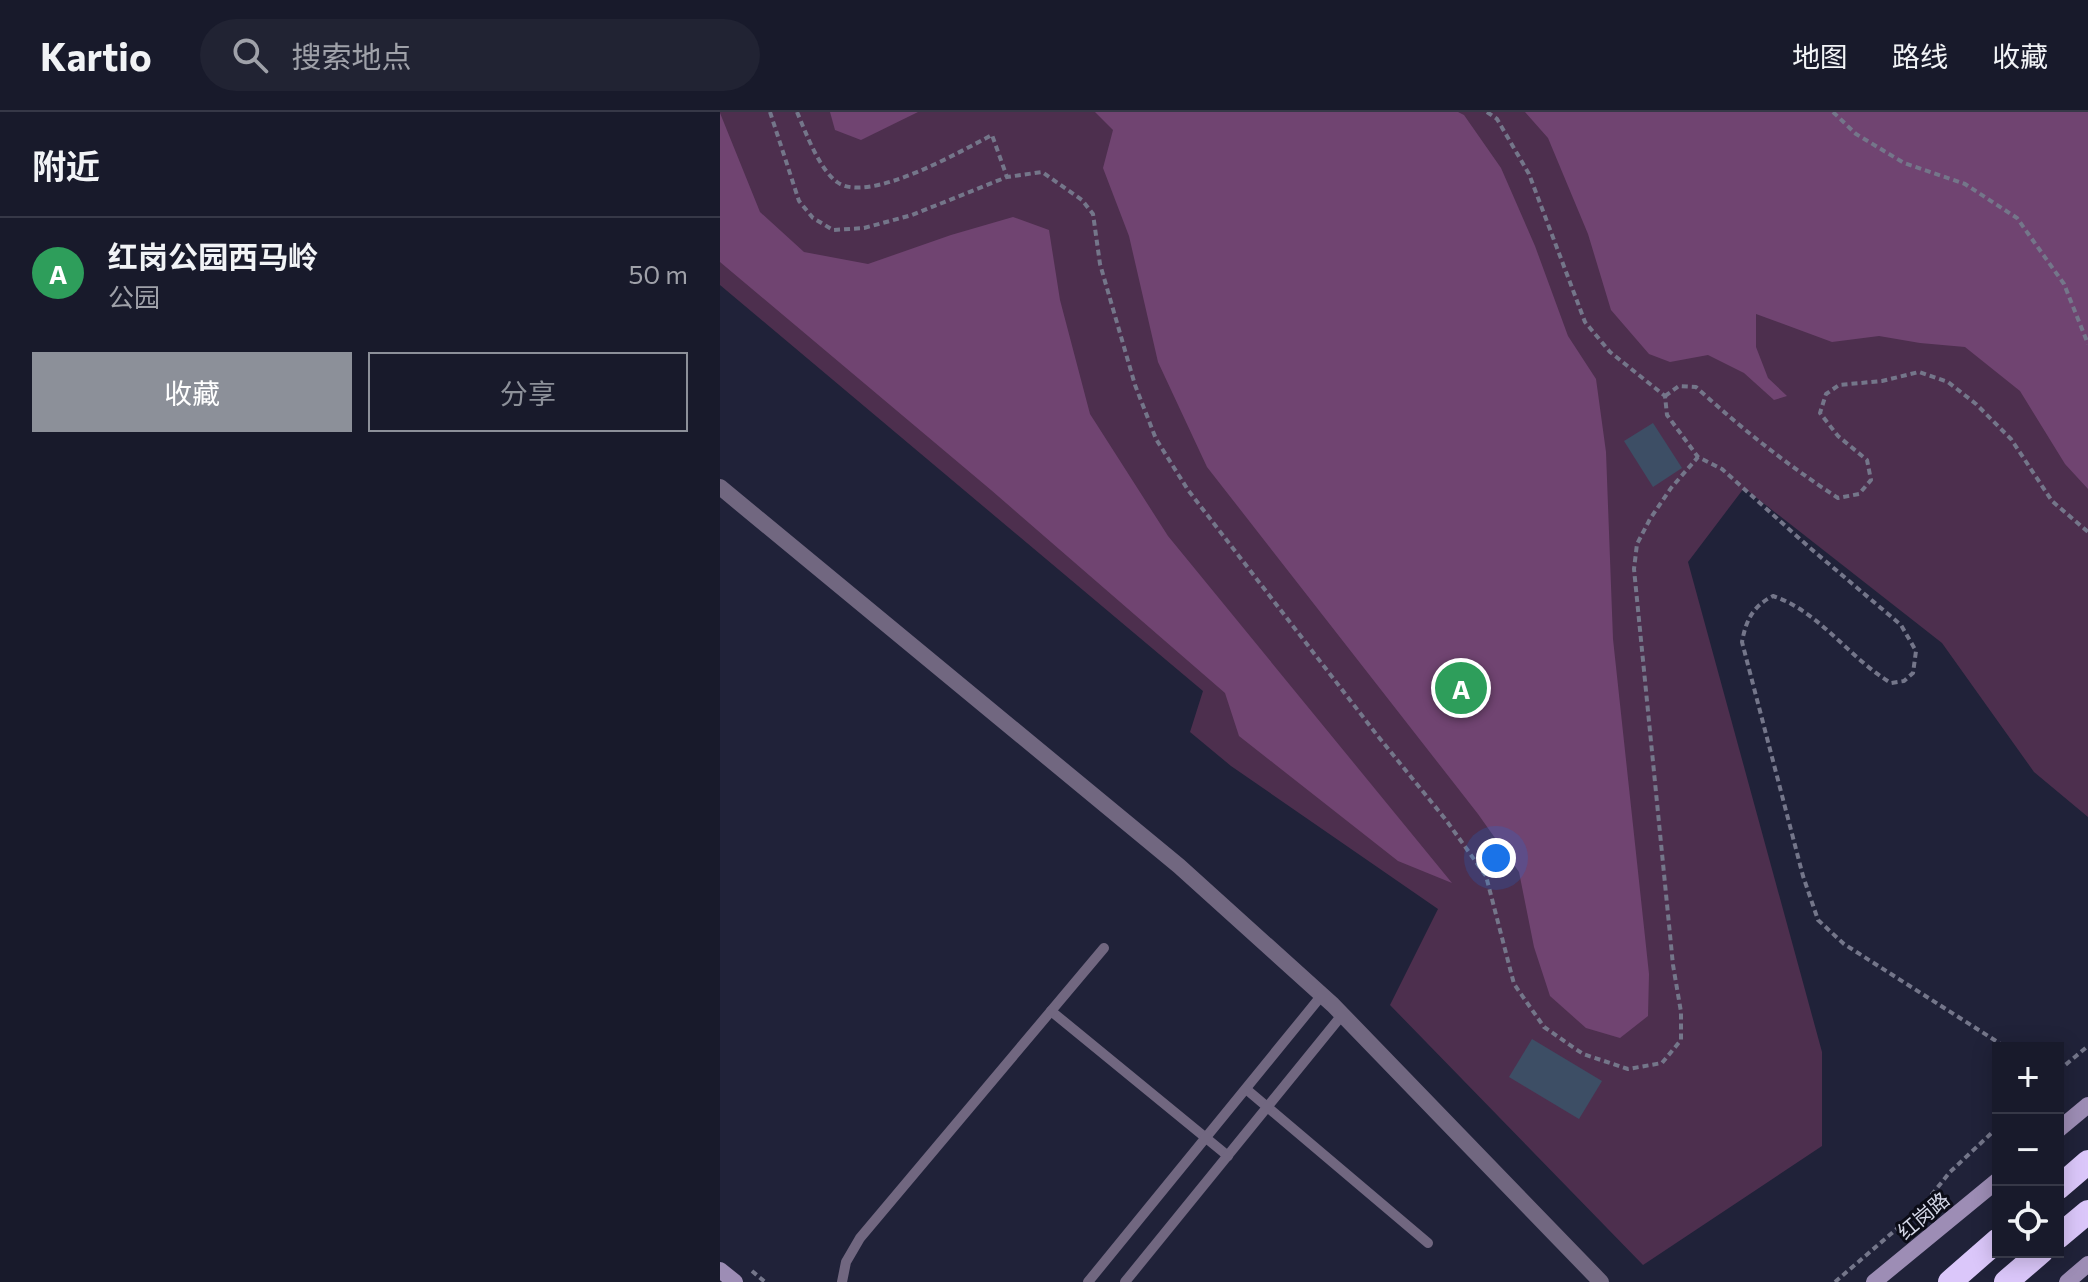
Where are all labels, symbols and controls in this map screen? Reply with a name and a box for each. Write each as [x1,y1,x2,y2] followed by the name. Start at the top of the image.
[200,19,760,91] search box
[40,32,152,79] text: Kartio
[228,33,272,77] icon: search
[292,37,412,74] text: 搜索地点
[1792,39,1848,73] text: 地图
[1892,39,1948,73] text: 路线
[1992,39,2048,73] text: 收藏
[32,144,100,186] text: 附近
[108,237,318,274] text: 红岗公园西马岭
[49,258,67,289] text: A
[628,258,688,289] text: 50 m
[108,281,160,312] text: 公园
[32,352,352,432] button: 收藏
[368,352,688,432] button: 分享
[1435,658,1487,718] pin: A
[1476,838,1516,878] your location
[1992,1042,2064,1258] map controls
[1992,1042,2064,1114] button: +
[1992,1114,2064,1186] button: −
[1992,1186,2064,1258] button: locate
[1892,1187,1954,1243] street label: 红岗路

